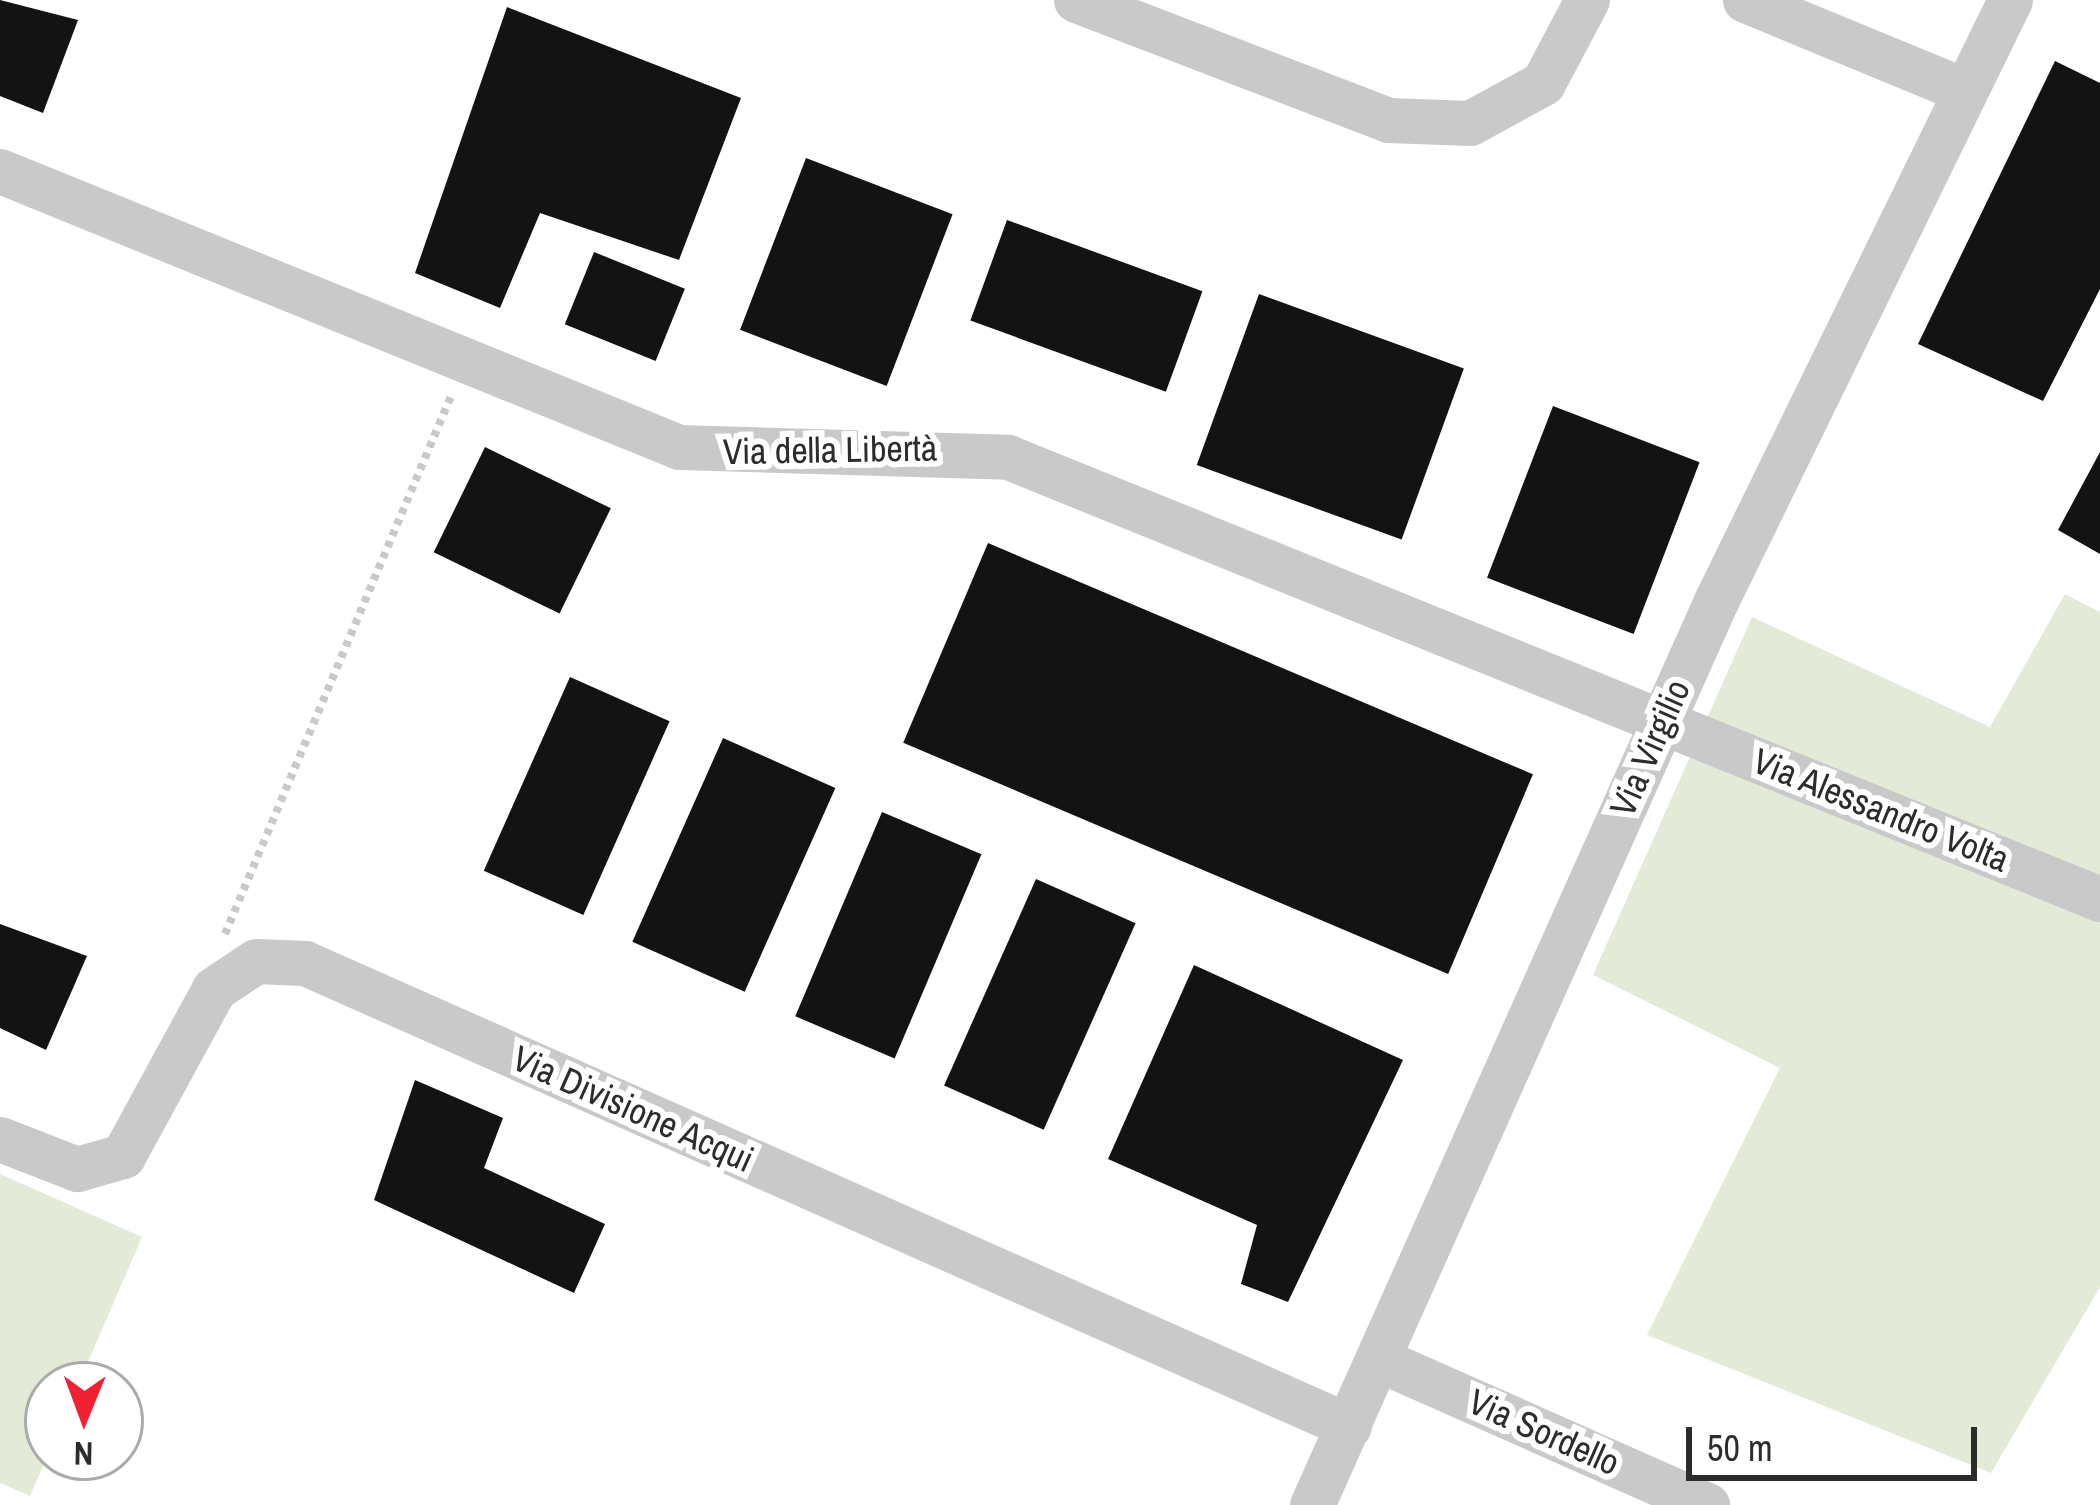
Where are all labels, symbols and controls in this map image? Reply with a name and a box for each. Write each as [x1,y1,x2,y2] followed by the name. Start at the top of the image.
[722,427,938,473] street label: Via della Libertà
[1601,673,1699,823] street label: Via Virgilio
[1746,739,2016,881] street label: Via Alessandro Volta
[505,1036,761,1182] street label: Via Divisione Acqui
[24,1361,144,1481] north arrow
[1462,1380,1626,1484] street label: Via Sordello
[1692,1403,1983,1477] scale bar
[1707,1424,1773,1472] text: 50 m
[73,1432,94,1476] text: N

